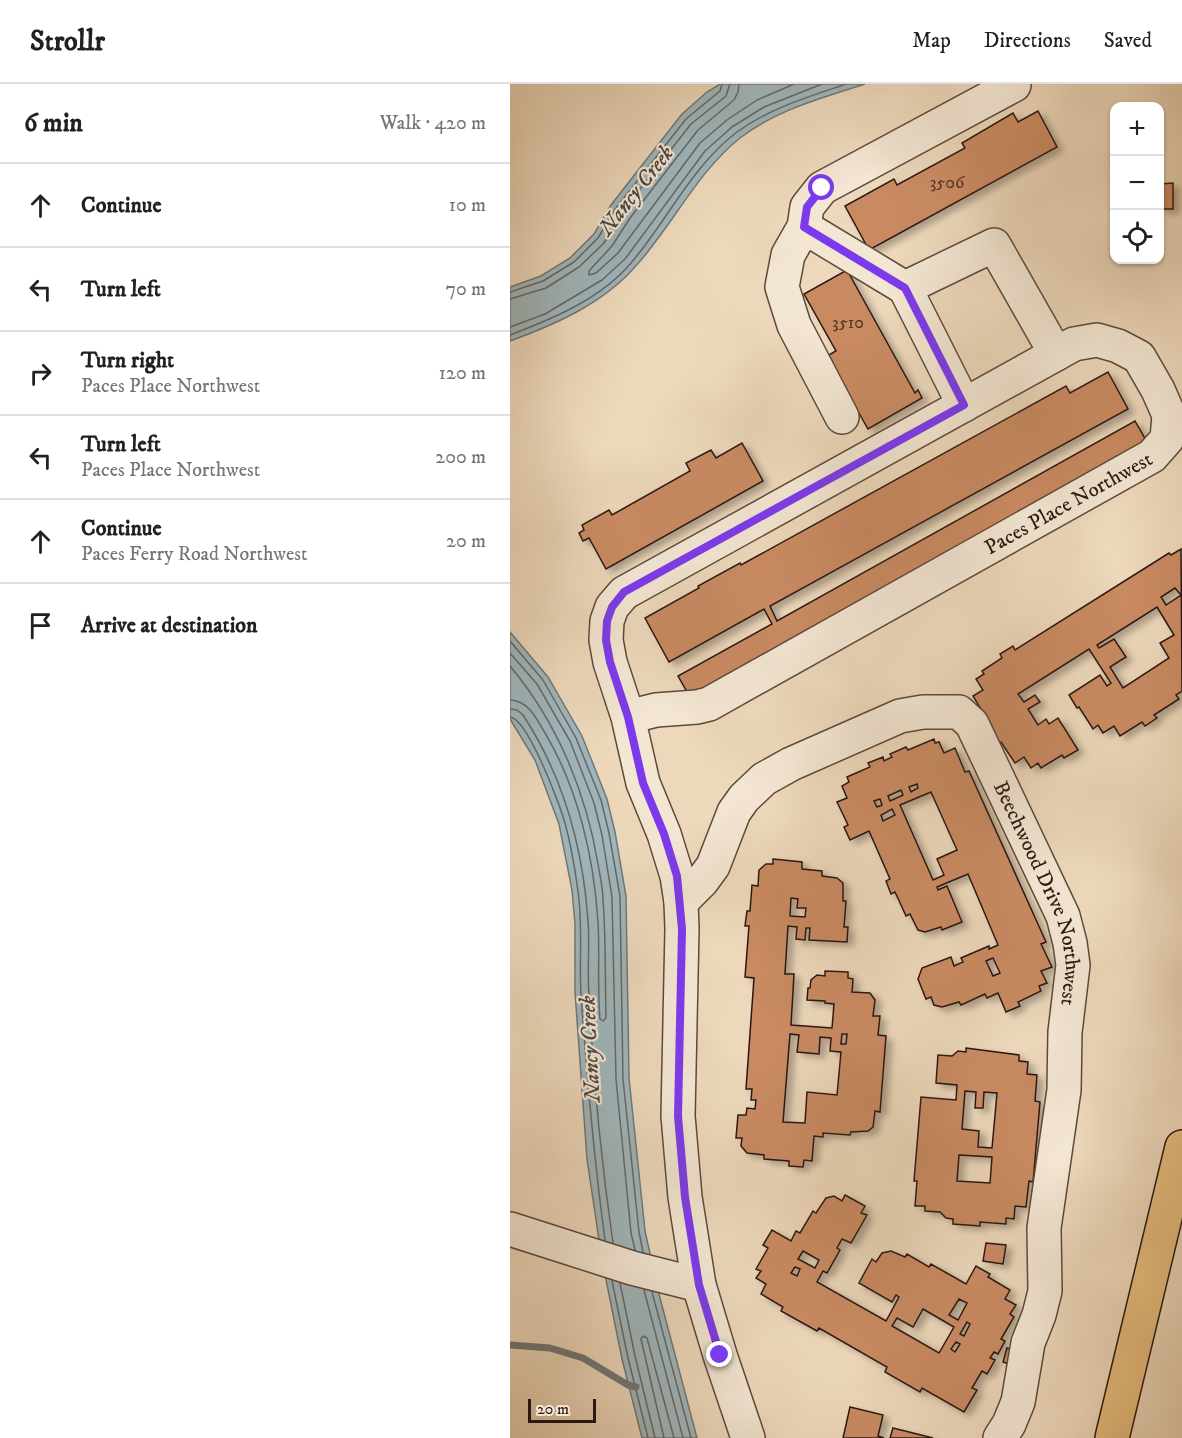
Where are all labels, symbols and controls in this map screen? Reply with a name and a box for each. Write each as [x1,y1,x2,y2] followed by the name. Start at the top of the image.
[30,24,105,59] text: Strollr
[912,28,951,54] text: Map
[984,28,1071,54] text: Directions
[1104,28,1152,54] text: Saved
[1110,102,1164,264] map controls
[1110,102,1164,156] button: +
[24,107,83,140] text: 6 min
[380,111,486,136] text: Walk · 420 m
[591,140,680,243] water label: Nancy Creek
[1110,156,1164,210] button: −
[930,172,965,194] house number: 3506
[808,174,834,200] route start
[24,189,57,222] icon: ahead
[81,192,162,219] text: Continue
[449,193,486,218] text: 10 m
[1110,210,1164,264] button: locate
[24,273,57,306] icon: left
[81,276,161,303] text: Turn left
[445,277,486,302] text: 70 m
[832,312,864,334] house number: 3510
[81,347,174,374] text: Turn right
[24,357,57,390] icon: right
[439,361,486,386] text: 120 m
[81,374,260,399] text: Paces Place Northwest
[81,431,161,458] text: Turn left
[24,441,57,474] icon: left
[435,445,486,470] text: 200 m
[980,446,1157,561] street label: Paces Place Northwest
[81,458,260,483] text: Paces Place Northwest
[81,515,162,542] text: Continue
[24,525,57,558] icon: ahead
[446,529,486,554] text: 20 m
[81,542,307,567] text: Paces Ferry Road Northwest
[24,609,57,642] icon: arrive
[81,612,258,639] text: Arrive at destination
[987,777,1086,1007] street label: Beechwood Drive Northwest
[574,994,607,1105] water label: Nancy Creek
[706,1341,732,1367] route end
[528,1396,596,1424] scale bar
[537,1399,569,1419] text: 20 m

